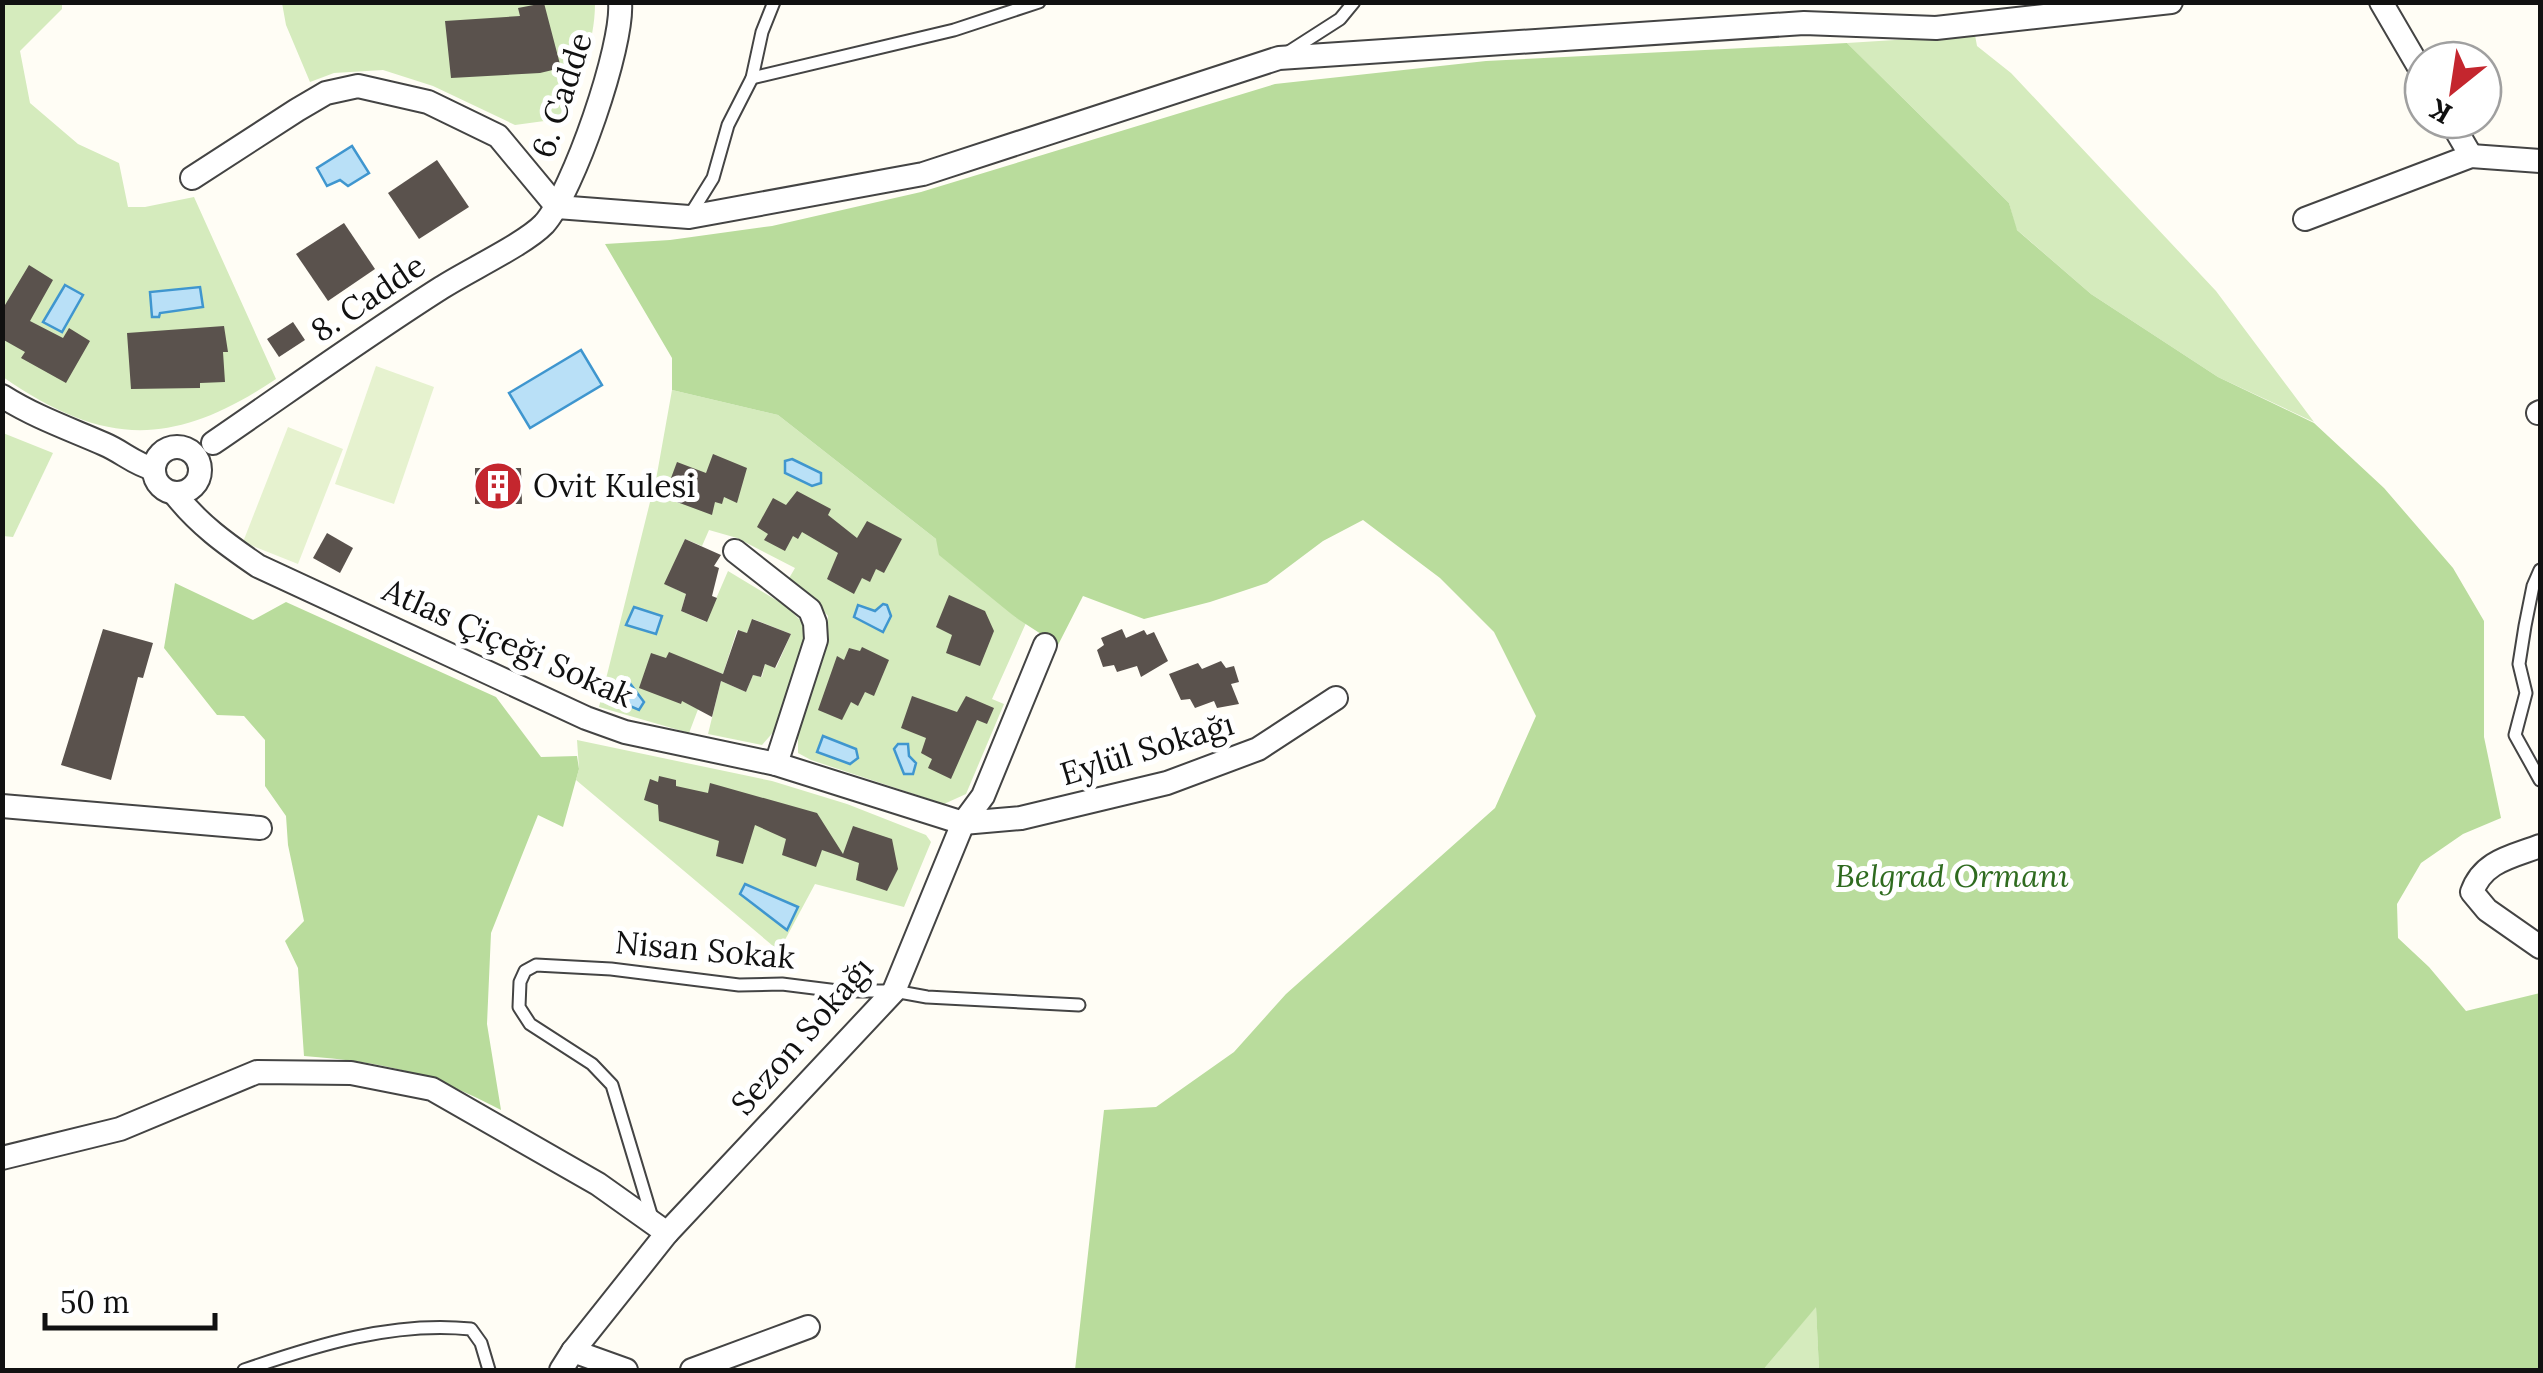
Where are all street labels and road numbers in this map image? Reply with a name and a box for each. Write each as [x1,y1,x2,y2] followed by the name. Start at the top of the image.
[522,27,601,163] street label: 6. Cadde
[303,245,433,351] street label: 8. Cadde
[376,569,640,716] street label: Atlas Çiçeği Sokak
[1055,703,1239,794] street label: Eylül Sokağı
[613,921,797,978] street label: Nisan Sokak
[722,948,881,1123] street label: Sezon Sokağı

